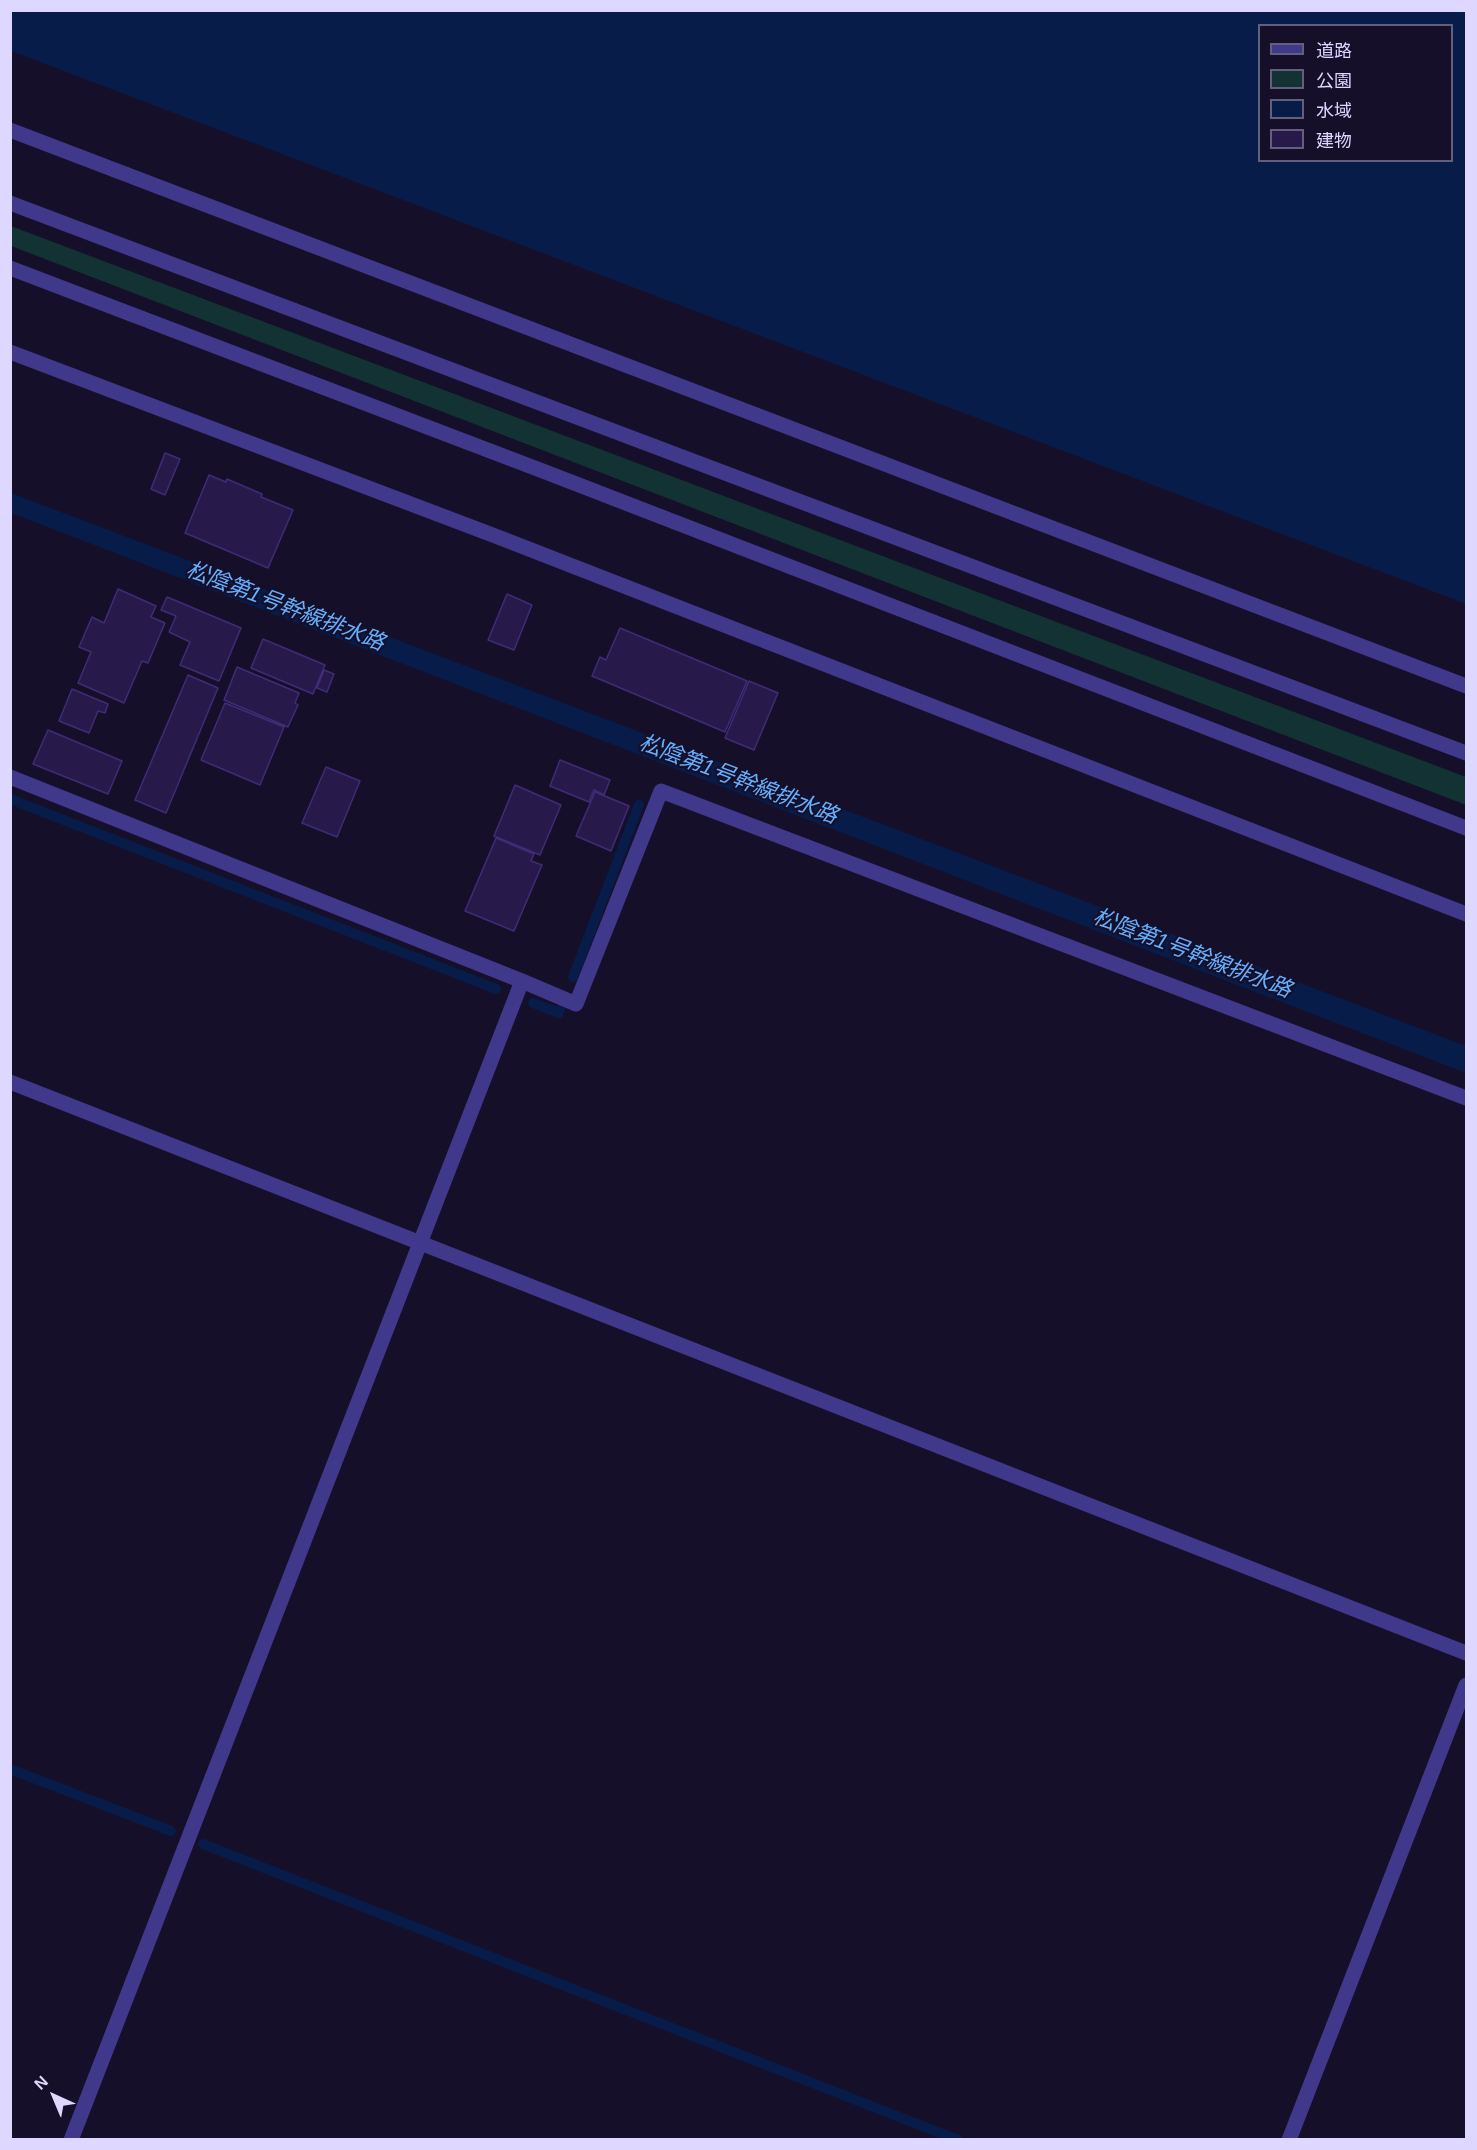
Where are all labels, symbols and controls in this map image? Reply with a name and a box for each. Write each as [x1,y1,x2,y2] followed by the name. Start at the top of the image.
[1258,24,1453,162] legend
[1316,41,1352,61] text: 道路
[1316,71,1352,91] text: 公園
[1316,101,1352,121] text: 水域
[1316,131,1352,151] text: 建物
[182,557,388,657] water label: 松陰第1号幹線排水路
[635,730,841,830] water label: 松陰第1号幹線排水路
[1089,904,1295,1004] water label: 松陰第1号幹線排水路
[24,2066,84,2126] north arrow
[31,2073,51,2093] text: N

